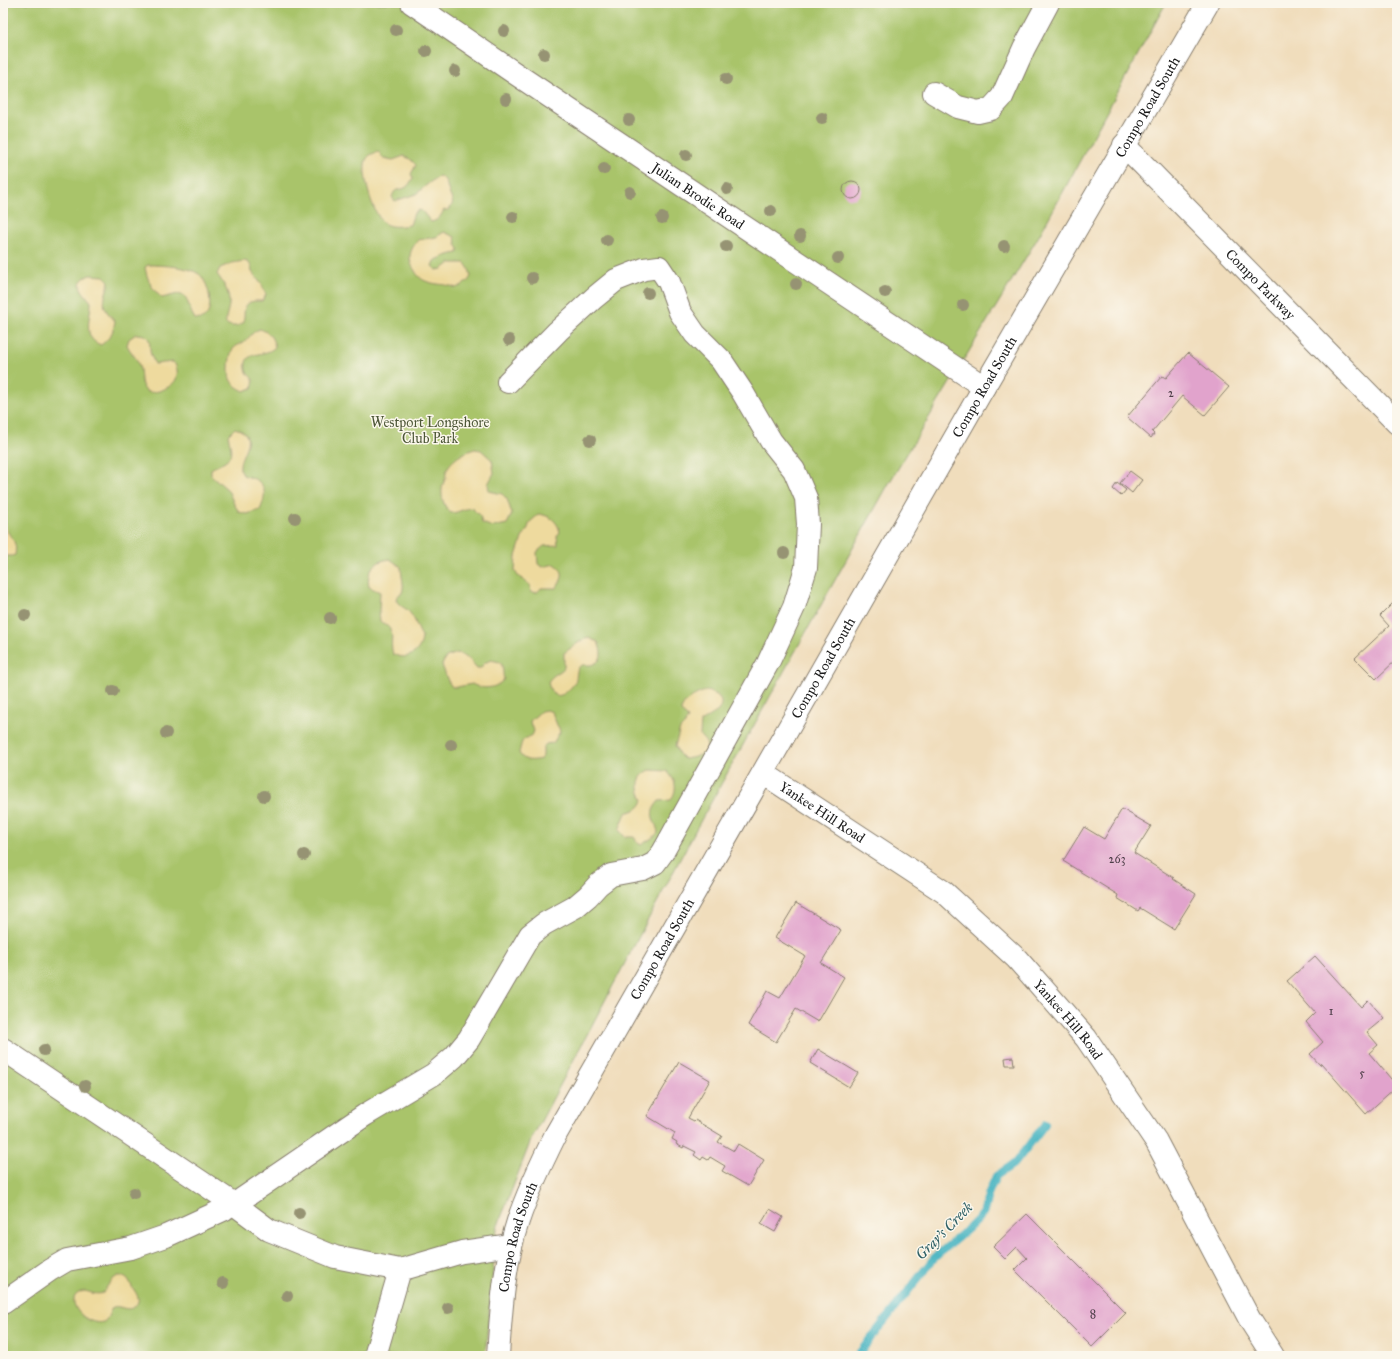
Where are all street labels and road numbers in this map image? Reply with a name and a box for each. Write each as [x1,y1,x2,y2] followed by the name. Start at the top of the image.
[1112,53,1184,161] street label: Compo Road South
[646,158,747,233] street label: Julian Brodie Road
[1222,246,1299,324] street label: Compo Parkway
[949,333,1021,441] street label: Compo Road South
[788,614,859,722] street label: Compo Road South
[776,778,868,847] street label: Yankee Hill Road
[627,895,698,1003] street label: Compo Road South
[1030,976,1106,1063] street label: Yankee Hill Road
[495,1179,541,1293] street label: Compo Road South

